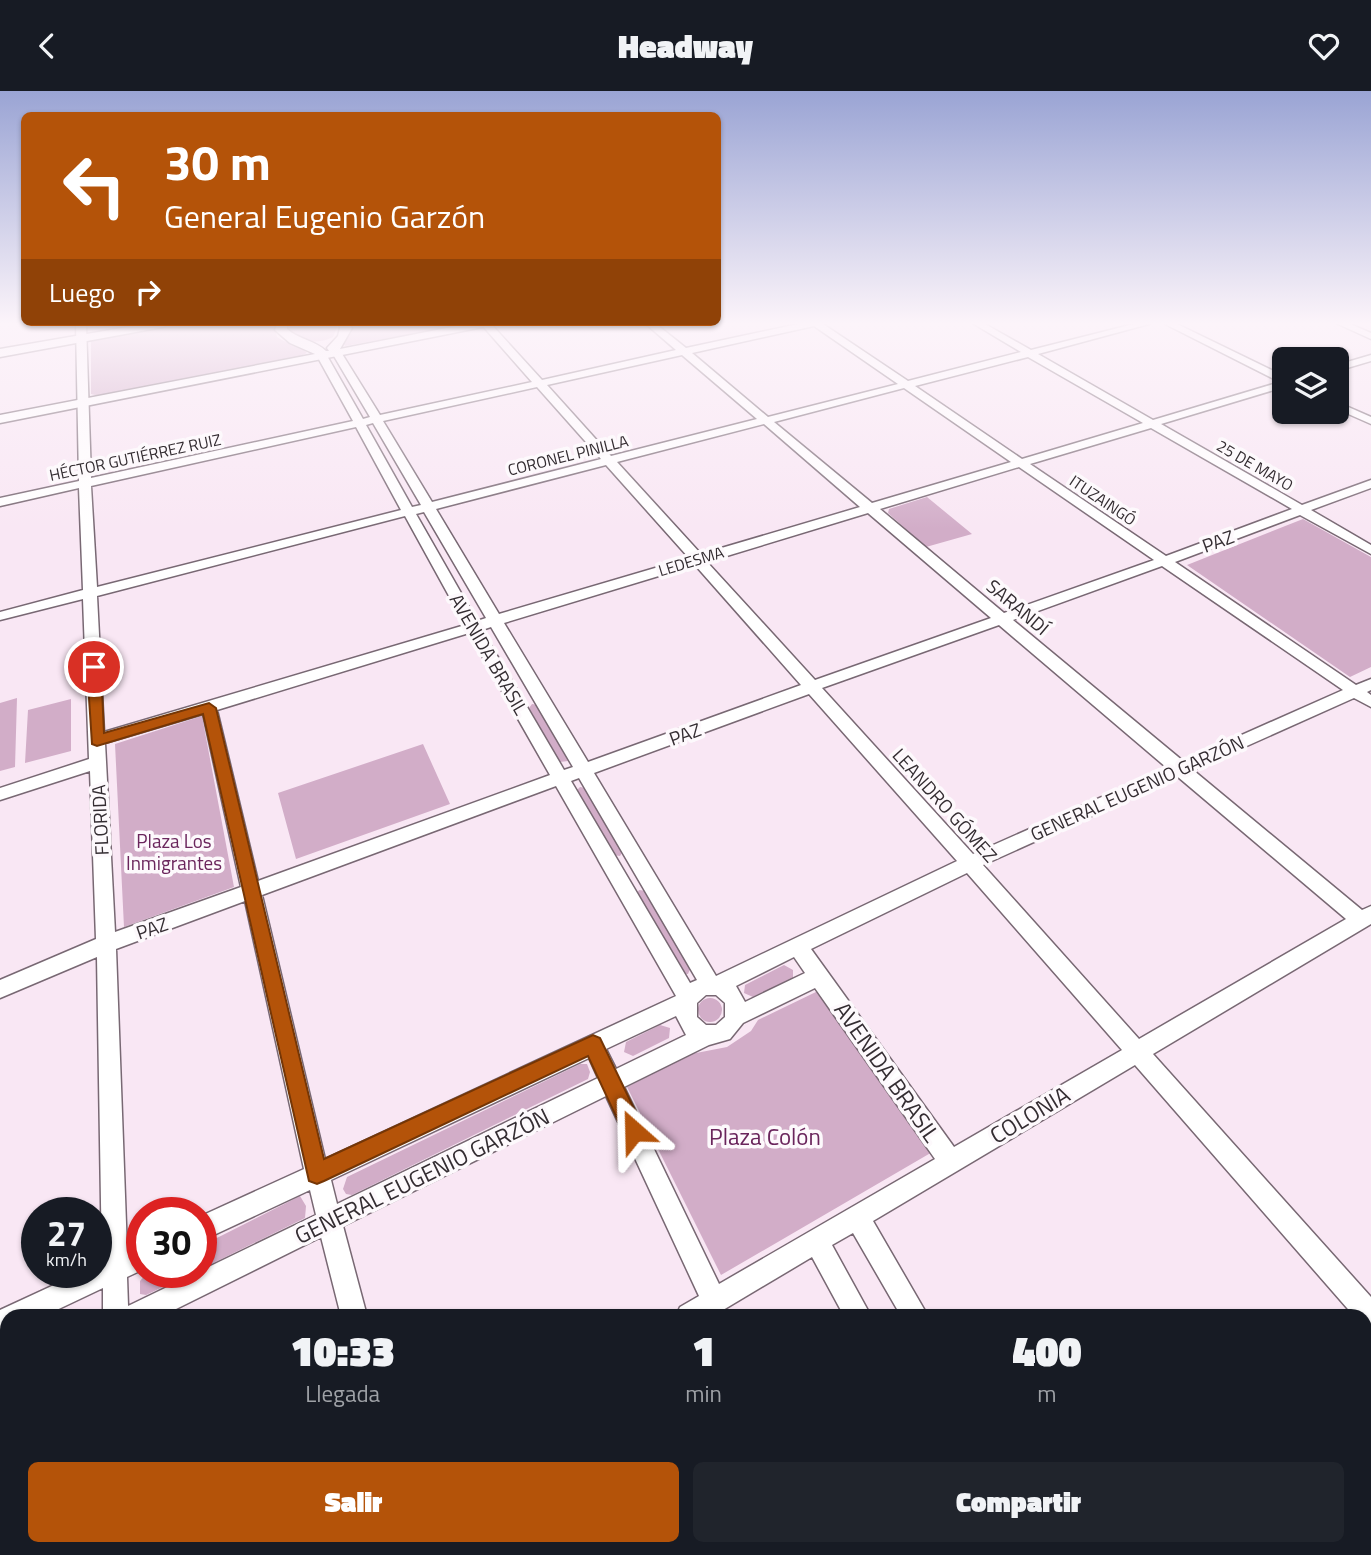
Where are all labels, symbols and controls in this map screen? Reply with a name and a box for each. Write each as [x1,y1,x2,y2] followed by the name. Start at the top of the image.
[618,22,753,70] text: Headway
[28,27,66,65] icon: back
[1305,27,1343,65] icon: heart
[164,124,271,199] text: 30 m
[49,140,140,231] icon: left
[164,192,485,240] text: General Eugenio Garzón
[49,273,115,312] text: Luego
[129,273,167,311] icon: right
[1272,347,1349,424] map controls
[1272,347,1349,424] button: layers
[47,427,223,487] street label: HÉCTOR GUTIÉRREZ RUIZ
[505,428,631,482] street label: CORONEL PINILLA
[1212,433,1298,497] street label: 25 DE MAYO
[1065,469,1141,531] street label: ITUZAINGÓ
[1198,521,1238,560] street label: PAZ
[655,540,727,582] street label: LEDESMA
[981,572,1056,642] street label: SARANDÍ
[443,588,536,720] street label: AVENIDA BRASIL
[64,637,124,697] pin
[75,648,113,686] icon: arrive
[665,714,705,753] street label: PAZ
[1025,727,1248,848] street label: GENERAL EUGENIO GARZÓN
[886,741,1005,868] street label: LEANDRO GÓMEZ
[83,784,116,856] street label: FLORIDA
[126,826,222,877] park label: Plaza Los Inmigrantes
[132,909,172,946] street label: PAZ
[826,994,949,1149] street label: AVENIDA BRASIL
[983,1077,1077,1152] street label: COLONIA
[597,1094,671,1168] position arrow
[288,1098,555,1253] street label: GENERAL EUGENIO GARZÓN
[709,1119,821,1154] park label: Plaza Colón
[126,1197,217,1288] speed limit sign: 30
[47,1206,86,1260] text: 27
[46,1246,87,1273] text: km/h
[290,1318,395,1382] text: 10:33
[692,1318,715,1382] text: 1
[1012,1318,1082,1382] text: 400
[305,1376,380,1411] text: Llegada
[685,1376,722,1411] text: min
[1037,1376,1057,1411] text: m
[28,1462,679,1542] button: Salir
[693,1462,1344,1542] button: Compartir

